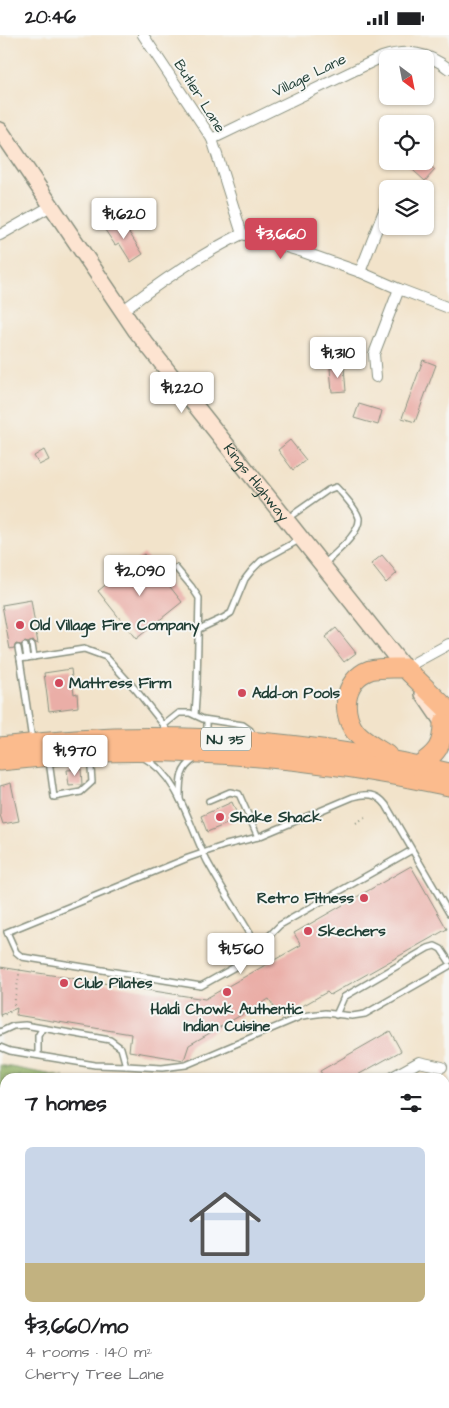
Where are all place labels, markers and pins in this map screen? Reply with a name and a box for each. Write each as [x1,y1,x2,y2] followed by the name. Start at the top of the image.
[83,197,165,240] pin: $1,620
[240,217,322,260] pin: $3,660
[297,337,379,379] pin: $1,310
[141,371,223,414] pin: $1,220
[99,555,181,597] pin: $2,090
[30,615,200,638] place label: Old Village Fire Company
[14,619,26,631] marker: Old Village Fire Company
[69,673,172,694] place label: Mattress Firm
[53,677,65,689] marker: Mattress Firm
[252,683,340,704] place label: Add-on Pools
[236,687,248,699] marker: Add-on Pools
[34,735,116,777] pin: $1,970
[229,807,322,828] place label: Shake Shack
[214,811,226,823] marker: Shake Shack
[257,888,354,909] place label: Retro Fitness
[358,892,370,904] marker: Retro Fitness
[317,921,386,942] place label: Skechers
[302,925,314,937] marker: Skechers
[200,933,282,975] pin: $1,560
[74,973,153,994] place label: Club Pilates
[58,977,70,989] marker: Club Pilates
[221,986,233,998] marker: Haldi Chowk Authentic Indian Cuisine
[150,999,304,1037] place label: Haldi Chowk Authentic Indian Cuisine

